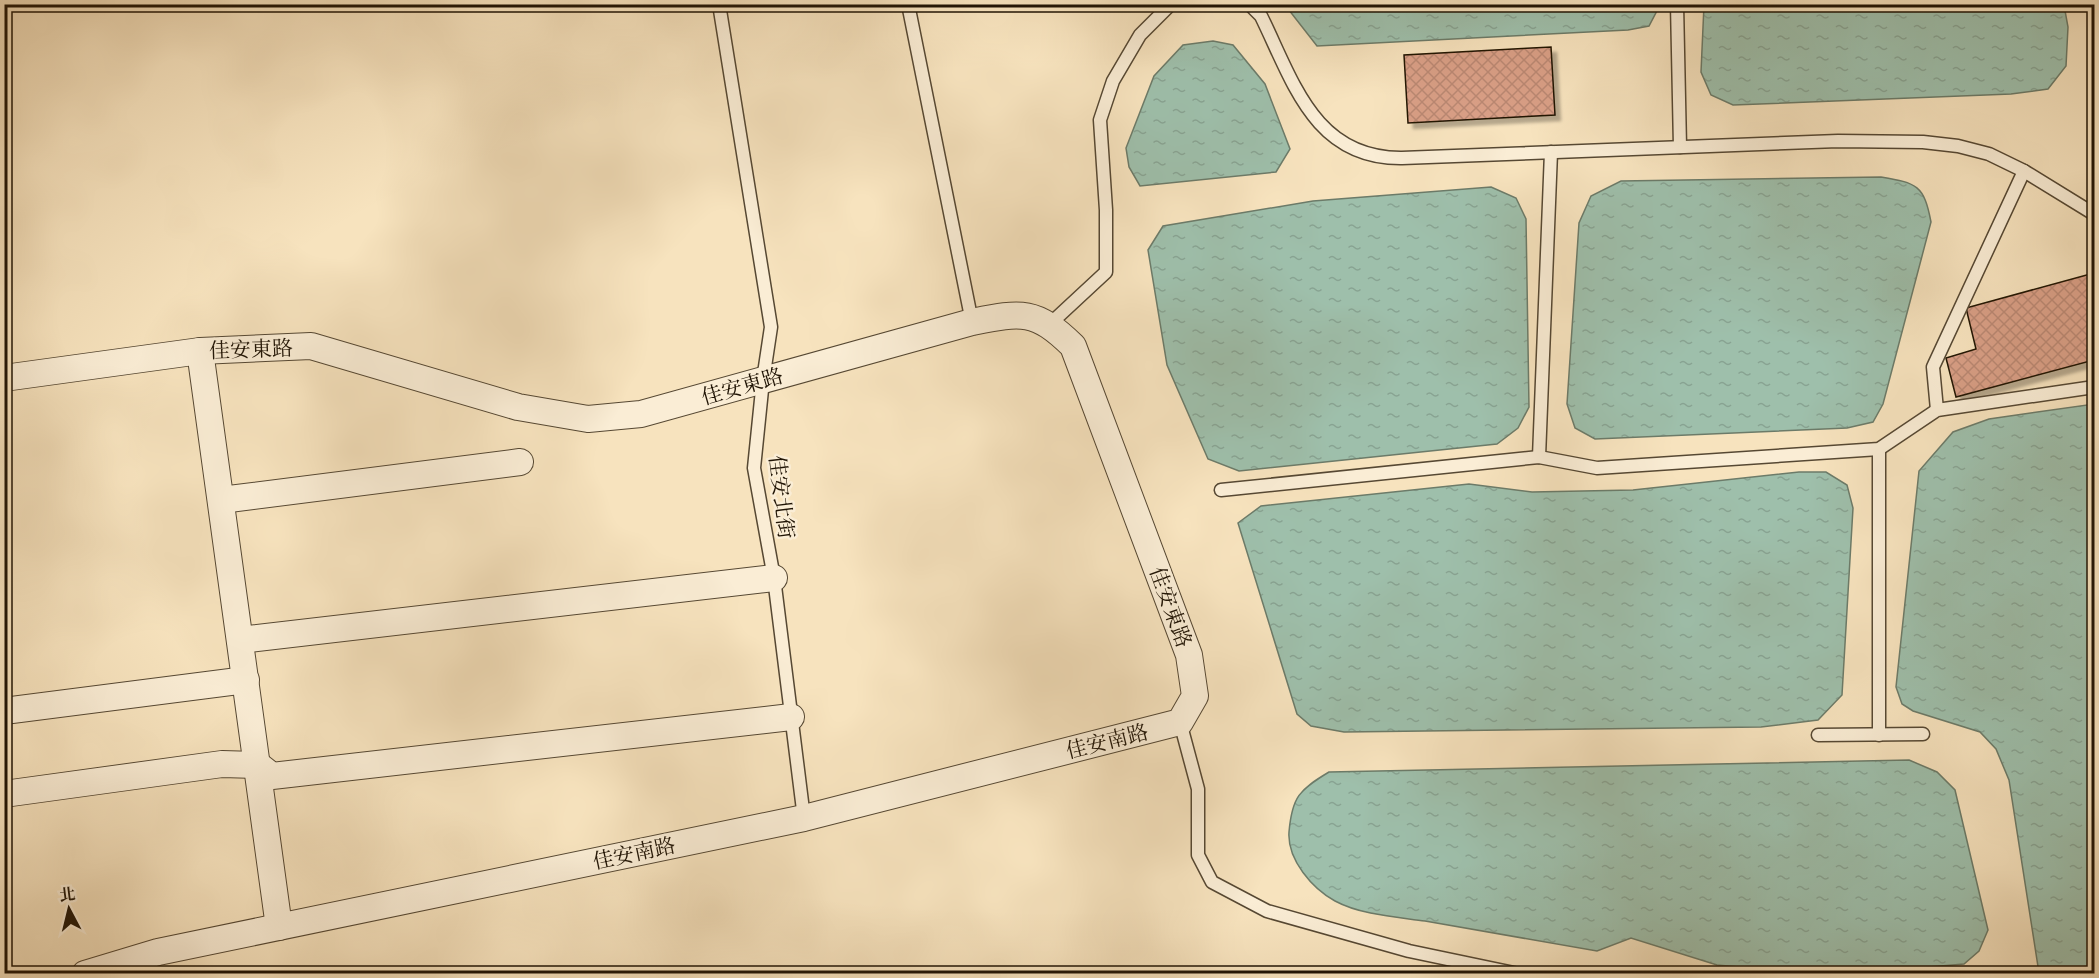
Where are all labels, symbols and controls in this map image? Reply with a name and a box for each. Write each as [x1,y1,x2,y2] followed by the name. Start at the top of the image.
[209,335,293,363] street label: 佳安東路
[698,362,786,410] street label: 佳安東路
[764,454,800,540] street label: 佳安北街
[1145,563,1197,651] street label: 佳安東路
[1063,719,1151,763] street label: 佳安南路
[590,832,678,874] street label: 佳安南路
[39,879,99,939] north arrow
[58,883,76,905] text: 北

